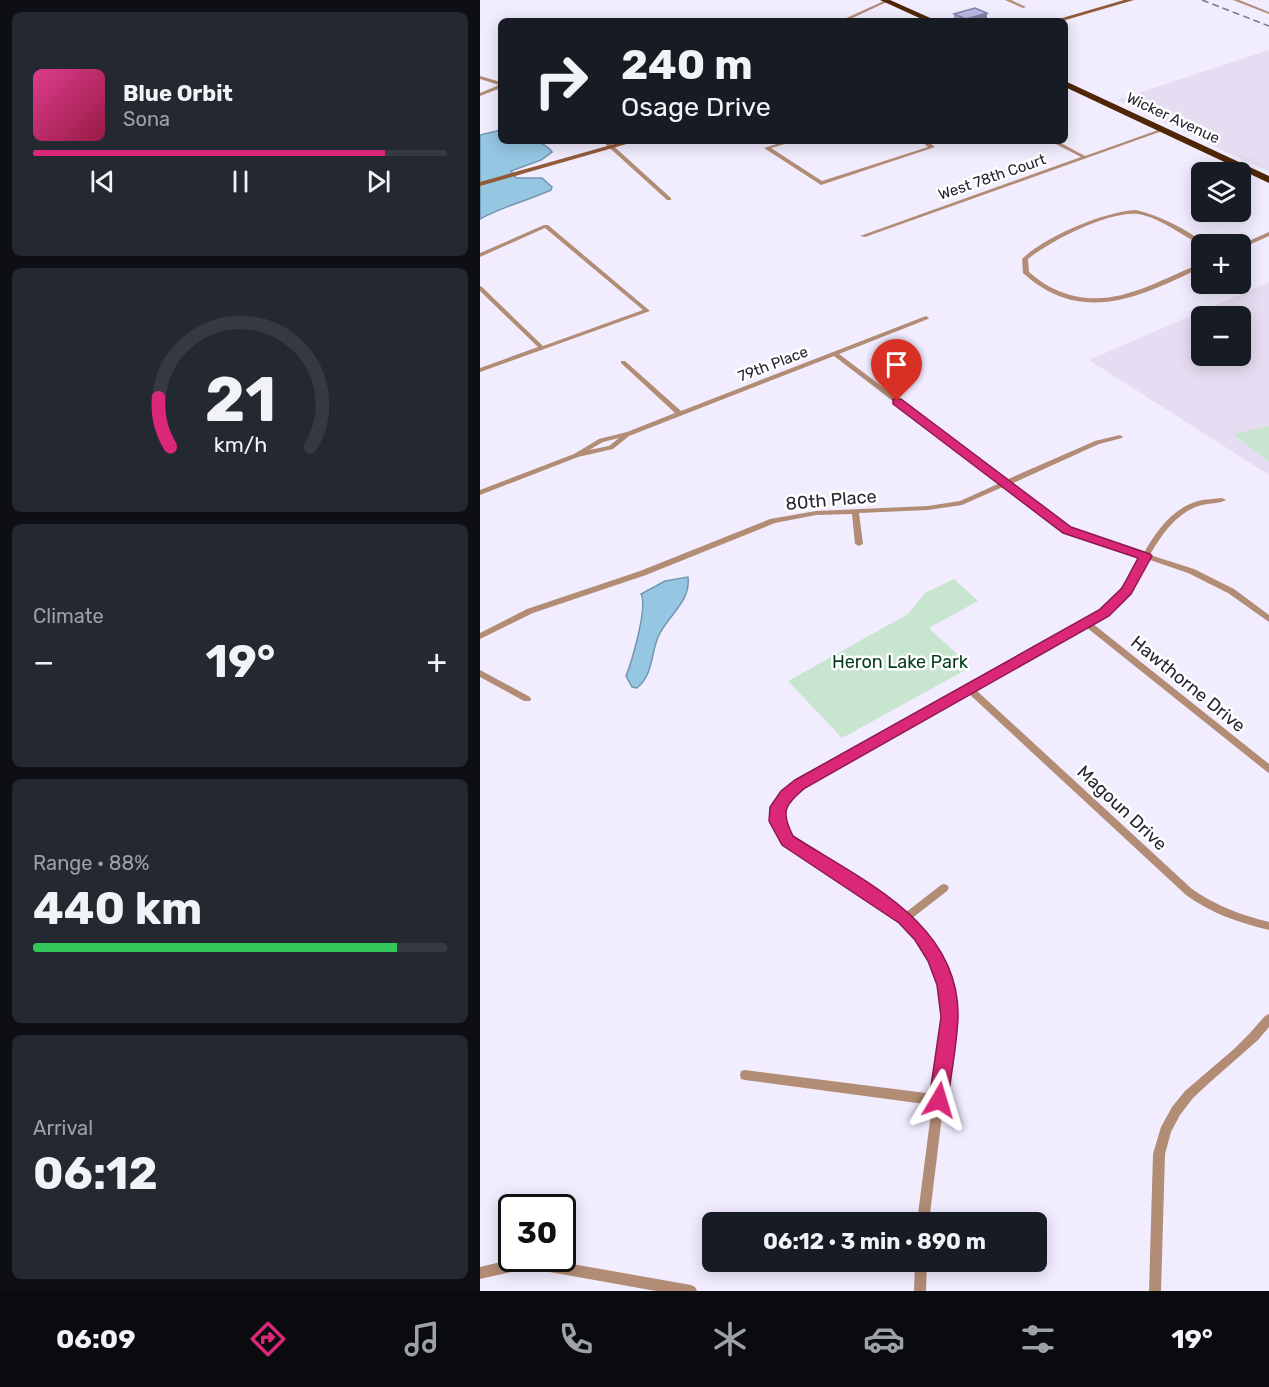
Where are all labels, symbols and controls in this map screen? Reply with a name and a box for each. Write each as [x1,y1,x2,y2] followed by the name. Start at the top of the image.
[621,40,753,90] text: 240 m
[522,42,600,120] icon: right
[123,80,233,107] text: Blue Orbit
[1123,89,1223,147] street label: Wicker Avenue
[621,91,771,123] text: Osage Drive
[123,107,170,131] text: Sona
[936,150,1048,204] street label: West 78th Court
[1191,162,1251,366] map controls
[1191,162,1251,222] button: layers
[86,165,119,198] icon: previous
[224,165,257,198] icon: pause
[362,165,395,198] icon: next
[1191,234,1251,294] button: +
[1191,306,1251,366] button: −
[871,339,922,401] pin
[735,342,811,386] street label: 79th Place
[880,348,913,381] icon: arrive
[204,363,276,437] text: 21
[213,432,267,457] text: km/h
[785,485,877,515] street label: 80th Place
[33,604,104,628] text: Climate
[1126,631,1250,737] street label: Hawthorne Drive
[206,635,275,688] text: 19°
[33,642,54,681] text: −
[426,642,447,681] text: +
[832,651,969,673] park label: Heron Lake Park
[1073,761,1171,855] street label: Magoun Drive
[33,851,149,875] text: Range · 88%
[33,882,202,935] text: 440 km
[907,1068,971,1132] position arrow
[33,1116,93,1140] text: Arrival
[33,1147,158,1200] text: 06:12
[498,1194,576,1272] speed limit sign: 30
[763,1228,986,1255] text: 06:12 · 3 min · 890 m
[247,1318,289,1360] icon: directions
[401,1318,443,1360] icon: music
[555,1318,597,1360] icon: phone
[709,1318,751,1360] icon: climate
[863,1318,905,1360] icon: car
[1017,1318,1059,1360] icon: filters
[56,1323,135,1355] text: 06:09
[1171,1323,1213,1355] text: 19°

